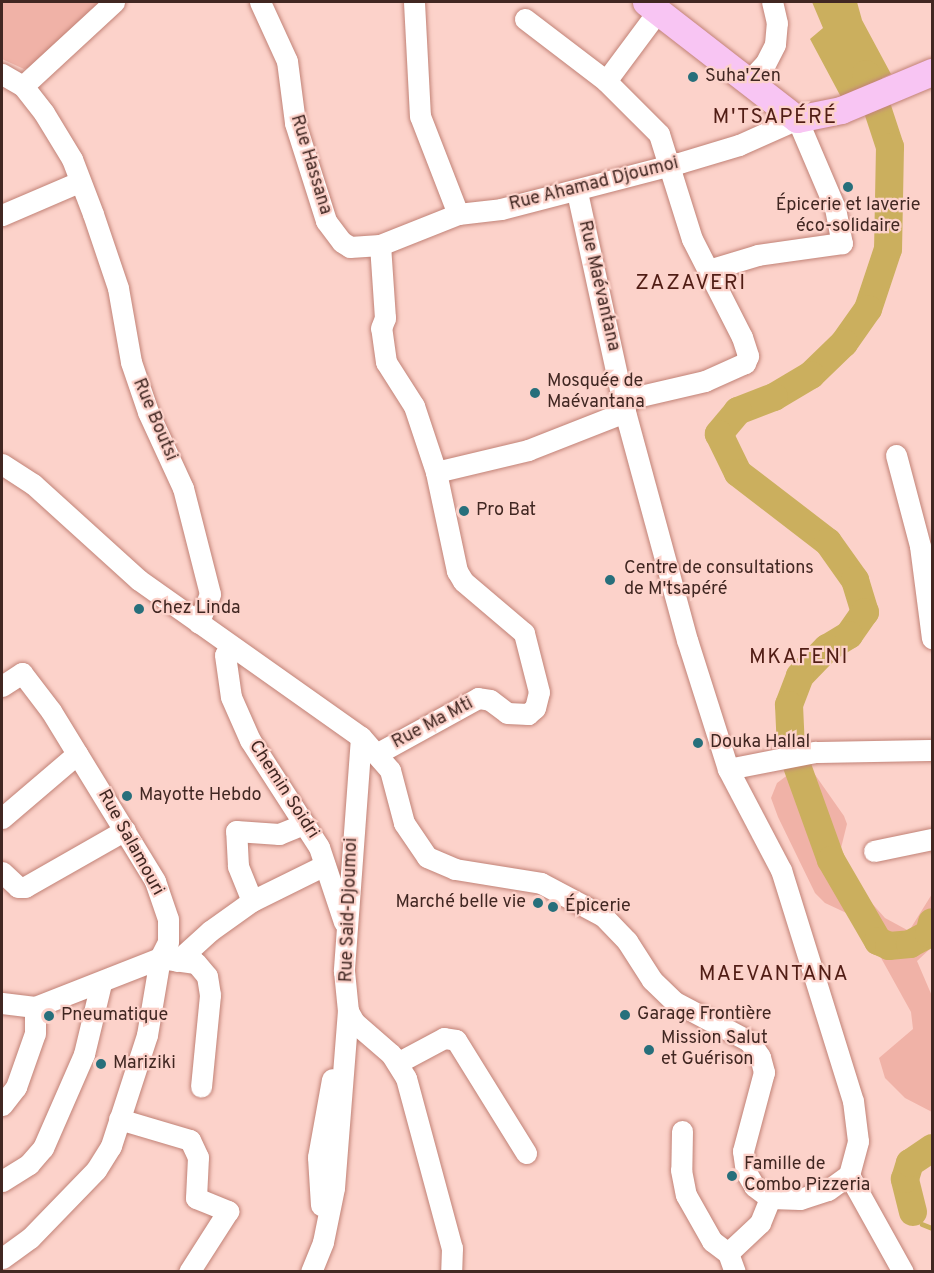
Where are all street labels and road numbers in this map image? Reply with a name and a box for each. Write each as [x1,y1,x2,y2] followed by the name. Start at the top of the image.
[285,112,335,218] street label: Rue Hassana
[507,153,681,217] street label: Rue Ahamad Djoumoi
[572,219,624,353] street label: Rue Maévantana
[127,376,181,464] street label: Rue Boutsi
[389,694,477,754] street label: Rue Ma Mti
[243,737,323,843] street label: Chemin Soidri
[92,786,168,900] street label: Rue Salamouri
[337,837,363,983] street label: Rue Said-Djoumoi

